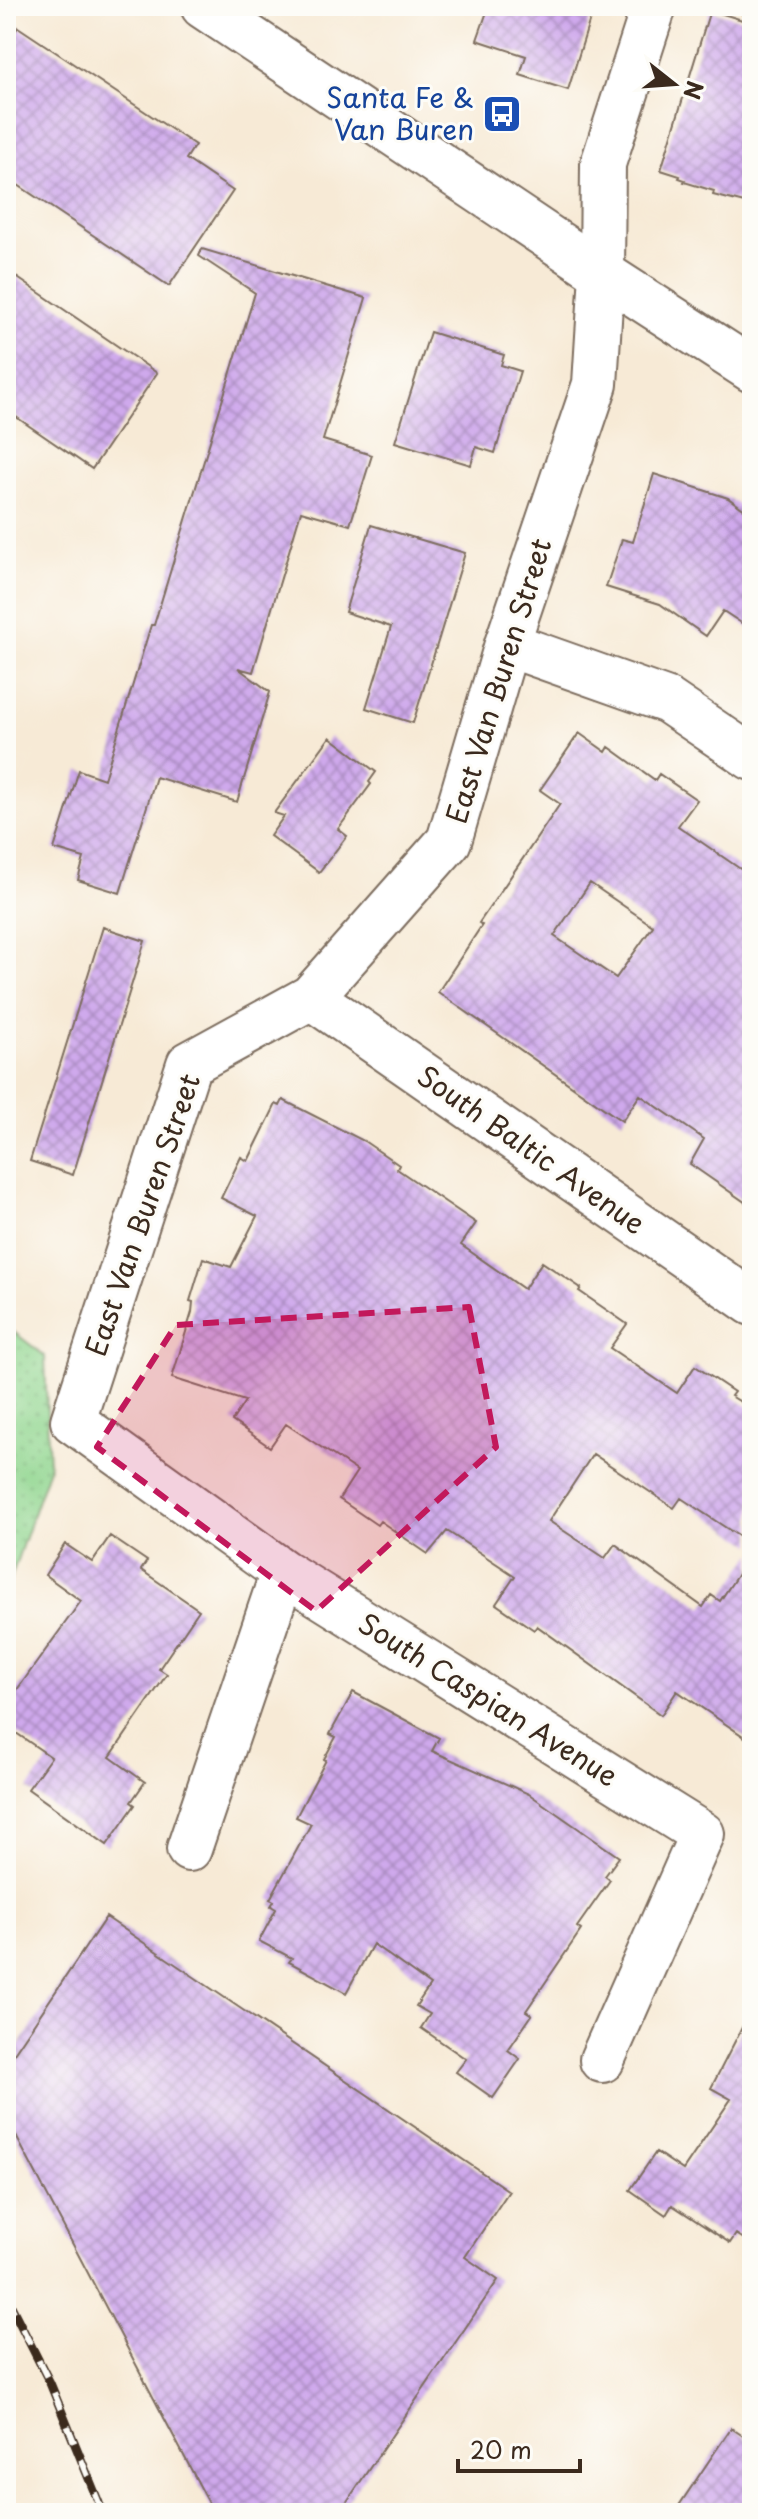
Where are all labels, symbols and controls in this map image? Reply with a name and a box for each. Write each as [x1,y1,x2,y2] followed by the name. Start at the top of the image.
[634,44,714,124] north arrow
[326,75,474,150] place label: Santa Fe & Van Buren
[676,77,713,103] text: N
[481,93,523,135] bus stop icon: Santa Fe & Van Buren
[434,533,561,829] street label: East Van Buren Street
[409,1054,655,1244] street label: South Baltic Avenue
[73,1067,210,1362] street label: East Van Buren Street
[351,1601,627,1796] street label: South Caspian Avenue
[458,2423,580,2473] scale bar
[470,2431,532,2467] text: 20 m

